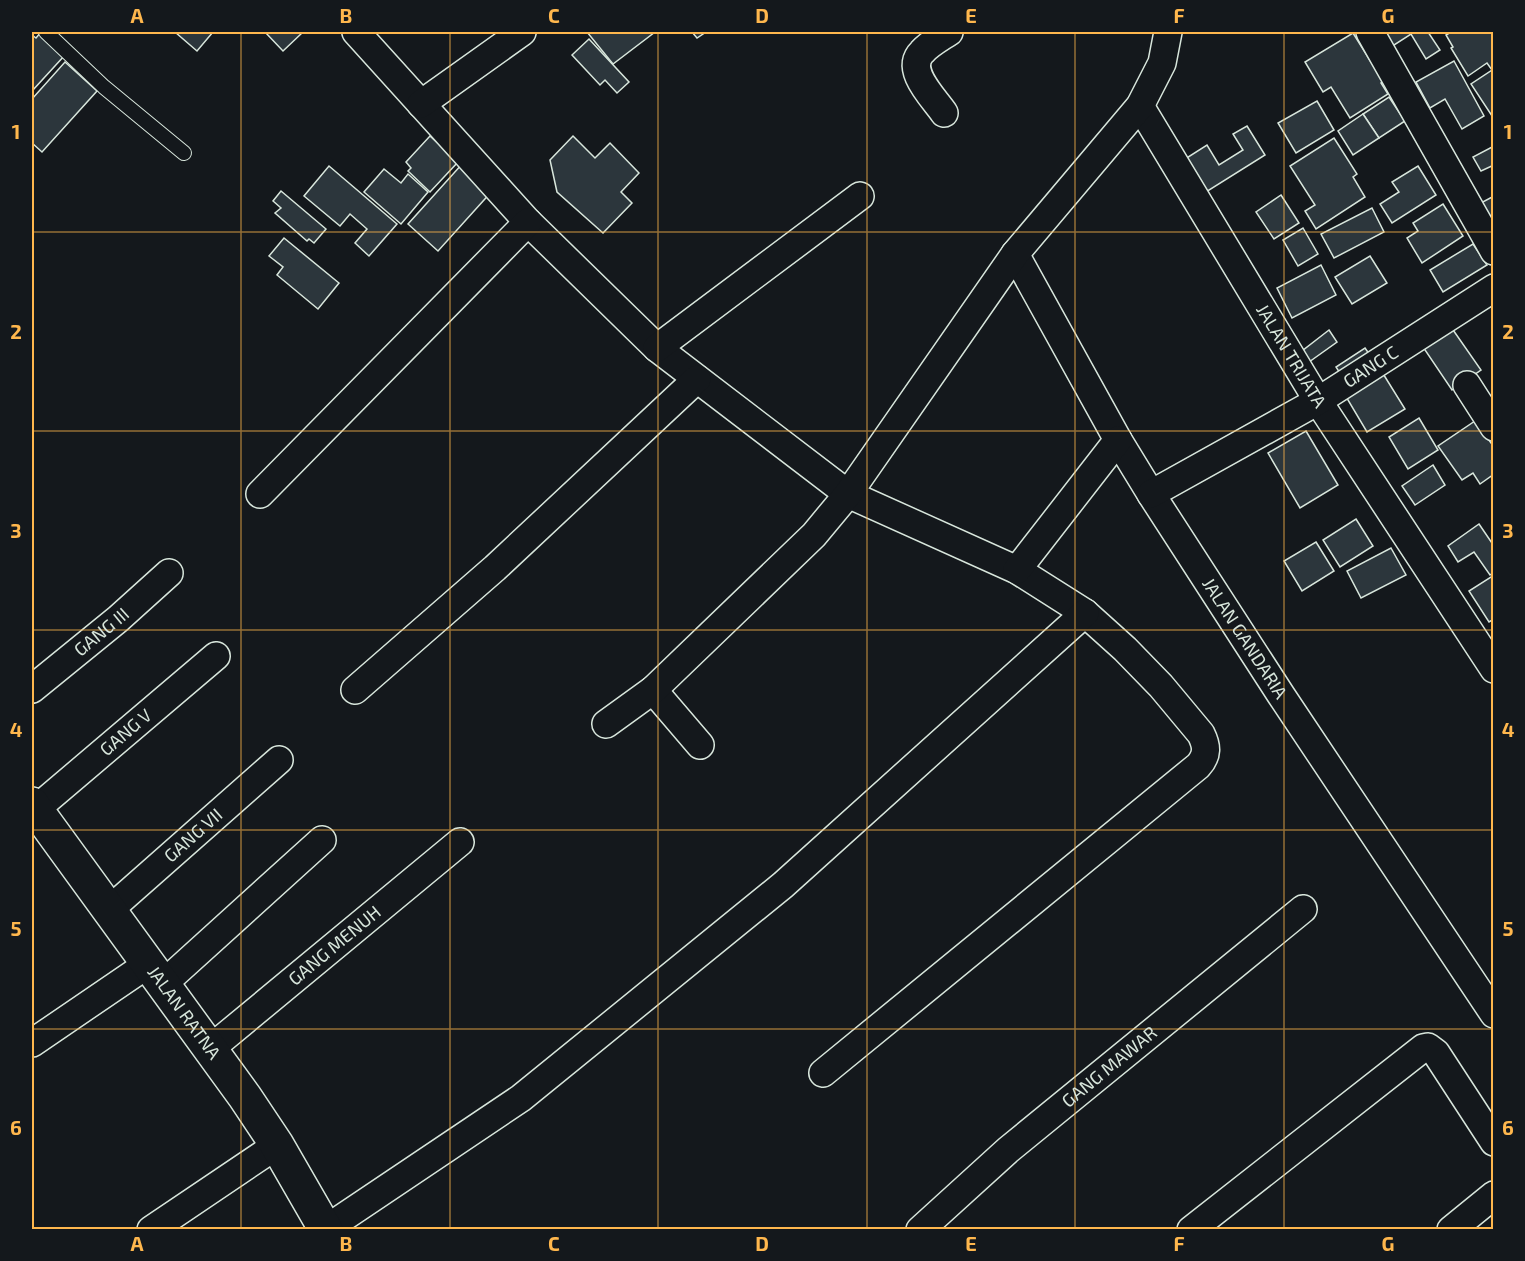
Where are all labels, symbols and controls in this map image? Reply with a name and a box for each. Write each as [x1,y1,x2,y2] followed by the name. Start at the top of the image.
[130,3,144,27] text: A
[340,3,352,27] text: B
[548,3,560,27] text: C
[755,3,769,27] text: D
[965,3,977,27] text: E
[1173,3,1185,27] text: F
[1382,3,1394,27] text: G
[12,119,20,143] text: 1
[1504,119,1512,143] text: 1
[1252,300,1332,412] street label: JALAN TRIJATA
[10,319,22,343] text: 2
[1502,319,1514,343] text: 2
[1339,341,1402,392] street label: GANG C
[10,518,22,542] text: 3
[1502,518,1514,542] text: 3
[1198,573,1293,703] street label: JALAN GANDARIA
[69,602,133,660] street label: GANG III
[95,704,156,760] street label: GANG V
[10,717,23,741] text: 4
[1502,717,1515,741] text: 4
[159,803,227,866] street label: GANG VII
[284,900,385,989] street label: GANG MENUH
[10,916,22,940] text: 5
[1502,916,1514,940] text: 5
[143,961,226,1064] street label: JALAN RATNA
[1057,1021,1161,1112] street label: GANG MAWAR
[10,1115,22,1139] text: 6
[1502,1115,1514,1139] text: 6
[130,1231,144,1255] text: A
[340,1231,352,1255] text: B
[548,1231,560,1255] text: C
[755,1231,769,1255] text: D
[965,1231,977,1255] text: E
[1173,1231,1185,1255] text: F
[1382,1231,1394,1255] text: G

